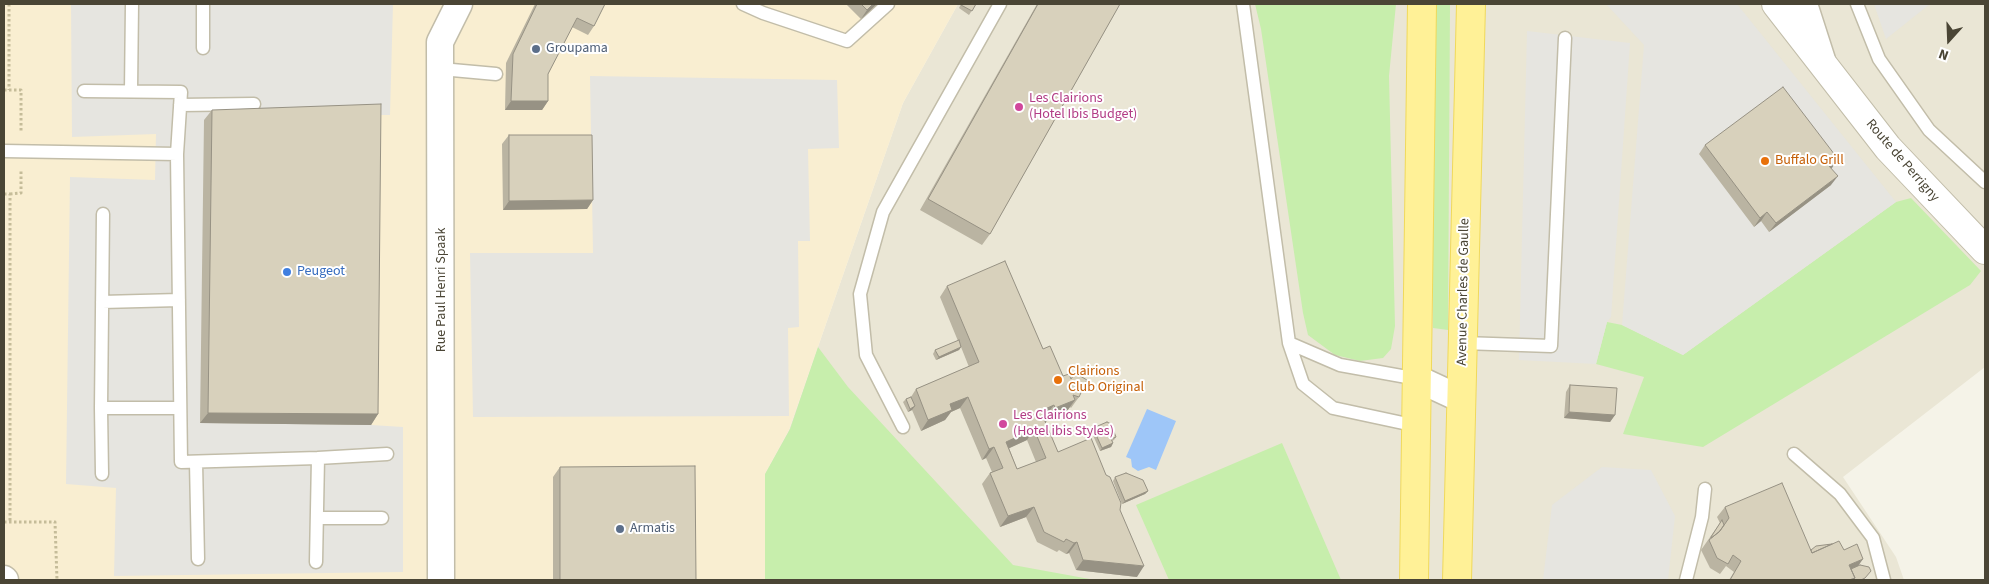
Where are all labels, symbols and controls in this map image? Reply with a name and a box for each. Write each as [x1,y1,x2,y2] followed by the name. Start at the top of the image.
[1924,15,1974,65] north arrow
[546,41,608,57] place label: Groupama
[530,43,542,55] marker: Groupama
[1936,43,1952,65] text: N
[1029,91,1137,124] place label: Les Clairions (Hotel Ibis Budget)
[1013,101,1025,113] marker: Les Clairions (Hotel Ibis Budget)
[1862,116,1942,206] street label: Route de Perrigny
[1775,153,1844,169] place label: Buffalo Grill
[1759,155,1771,167] marker: Buffalo Grill
[1454,218,1474,366] street label: Avenue Charles de Gaulle
[434,228,450,352] street label: Rue Paul Henri Spaak
[297,264,345,280] place label: Peugeot
[281,266,293,278] marker: Peugeot
[1068,364,1144,397] place label: Clairions Club Original
[1052,374,1064,386] marker: Clairions Club Original
[1013,408,1114,441] place label: Les Clairions (Hotel ibis Styles)
[997,418,1009,430] marker: Les Clairions (Hotel ibis Styles)
[630,521,675,537] place label: Armatis
[614,523,626,535] marker: Armatis

